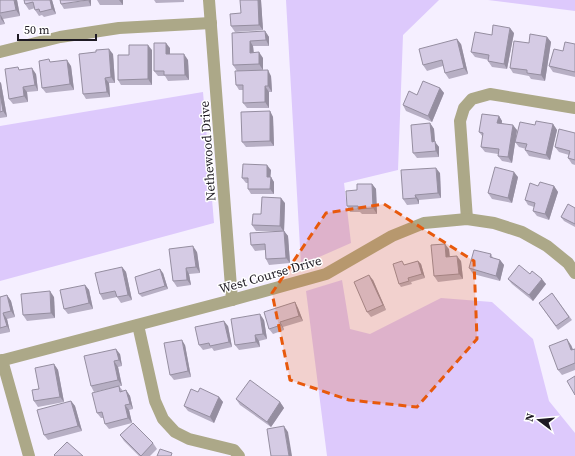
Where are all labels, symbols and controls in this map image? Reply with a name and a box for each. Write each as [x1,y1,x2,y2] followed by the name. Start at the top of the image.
[18,16,96,42] scale bar
[24,22,50,38] text: 50 m
[195,100,219,202] street label: Nethewood Drive
[217,252,324,297] street label: West Course Drive
[519,400,559,440] north arrow
[522,411,538,423] text: N

